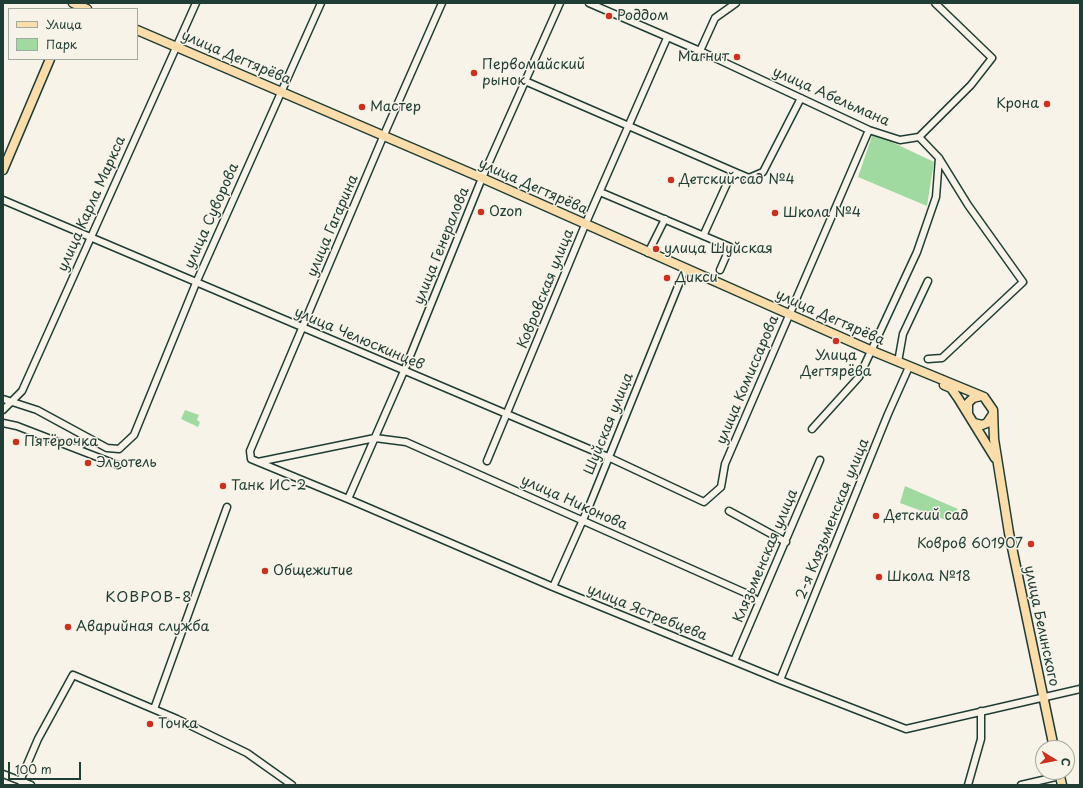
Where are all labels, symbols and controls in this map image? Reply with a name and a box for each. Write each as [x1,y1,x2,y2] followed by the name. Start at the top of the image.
[8,8,138,60] legend
[617,8,669,24] place label: Роддом
[604,11,614,21] marker: Роддом
[46,15,82,33] text: Улица
[179,27,293,89] street label: улица Дегтярёва
[46,35,77,53] text: Парк
[678,49,729,65] place label: Магнит
[732,52,742,62] marker: Магнит
[482,57,585,90] place label: Первомайский рынок
[770,64,892,130] street label: улица Абельмана
[469,68,479,78] marker: Первомайский рынок
[996,96,1039,112] place label: Крона
[370,99,421,115] place label: Мастер
[1042,99,1052,109] marker: Крона
[357,102,367,112] marker: Мастер
[55,134,129,274] street label: улица Карла Маркса
[476,155,590,219] street label: улица Дегтярёва
[181,161,243,271] street label: улица Суворова
[304,172,362,280] street label: улица Гагарина
[679,172,795,188] place label: Детский сад №4
[666,175,676,185] marker: Детский сад №4
[411,185,473,307] street label: улица Генералова
[489,204,522,220] place label: Ozon
[783,205,861,221] place label: Школа №4
[476,207,486,217] marker: Ozon
[770,208,780,218] marker: Школа №4
[514,227,578,351] street label: Ковровская улица
[664,241,773,257] place label: улица Шуйская
[651,244,661,254] marker: улица Шуйская
[675,270,718,286] place label: Дикси
[662,273,672,283] marker: Дикси
[773,286,887,350] street label: улица Дегтярёва
[292,304,426,374] street label: улица Челюскинцев
[713,313,783,447] street label: улица Комиссарова
[831,336,841,346] marker: Улица Дегтярёва
[801,348,871,380] place label: Улица Дегтярёва
[581,370,637,478] street label: Шуйская улица
[24,434,98,450] place label: Пятёрочка
[793,436,873,602] street label: 2-я Клязьменская улица
[11,437,21,447] marker: Пятёрочка
[96,455,157,471] place label: Эльотель
[83,458,93,468] marker: Эльотель
[518,472,630,534] street label: улица Никонова
[231,478,306,494] place label: Танк ИС-2
[218,481,228,491] marker: Танк ИС-2
[730,487,802,625] street label: Клязьменская улица
[884,508,969,524] place label: Детский сад
[871,511,881,521] marker: Детский сад
[917,536,1023,552] place label: Ковров 601907
[1026,539,1036,549] marker: Ковров 601907
[273,563,353,579] place label: Общежитие
[1020,564,1062,688] street label: улица Белинского
[260,566,270,576] marker: Общежитие
[887,569,971,585] place label: Школа №18
[874,572,884,582] marker: Школа №18
[584,581,710,645] street label: улица Ястребцева
[105,589,193,607] district label: КОВРОВ-8
[76,619,209,635] place label: Аварийная служба
[63,622,73,632] marker: Аварийная служба
[158,716,198,732] place label: Точка
[145,719,155,729] marker: Точка
[1035,740,1075,780] north arrow
[10,754,83,780] scale bar
[1057,756,1075,768] text: С
[15,760,52,778] text: 100 m

